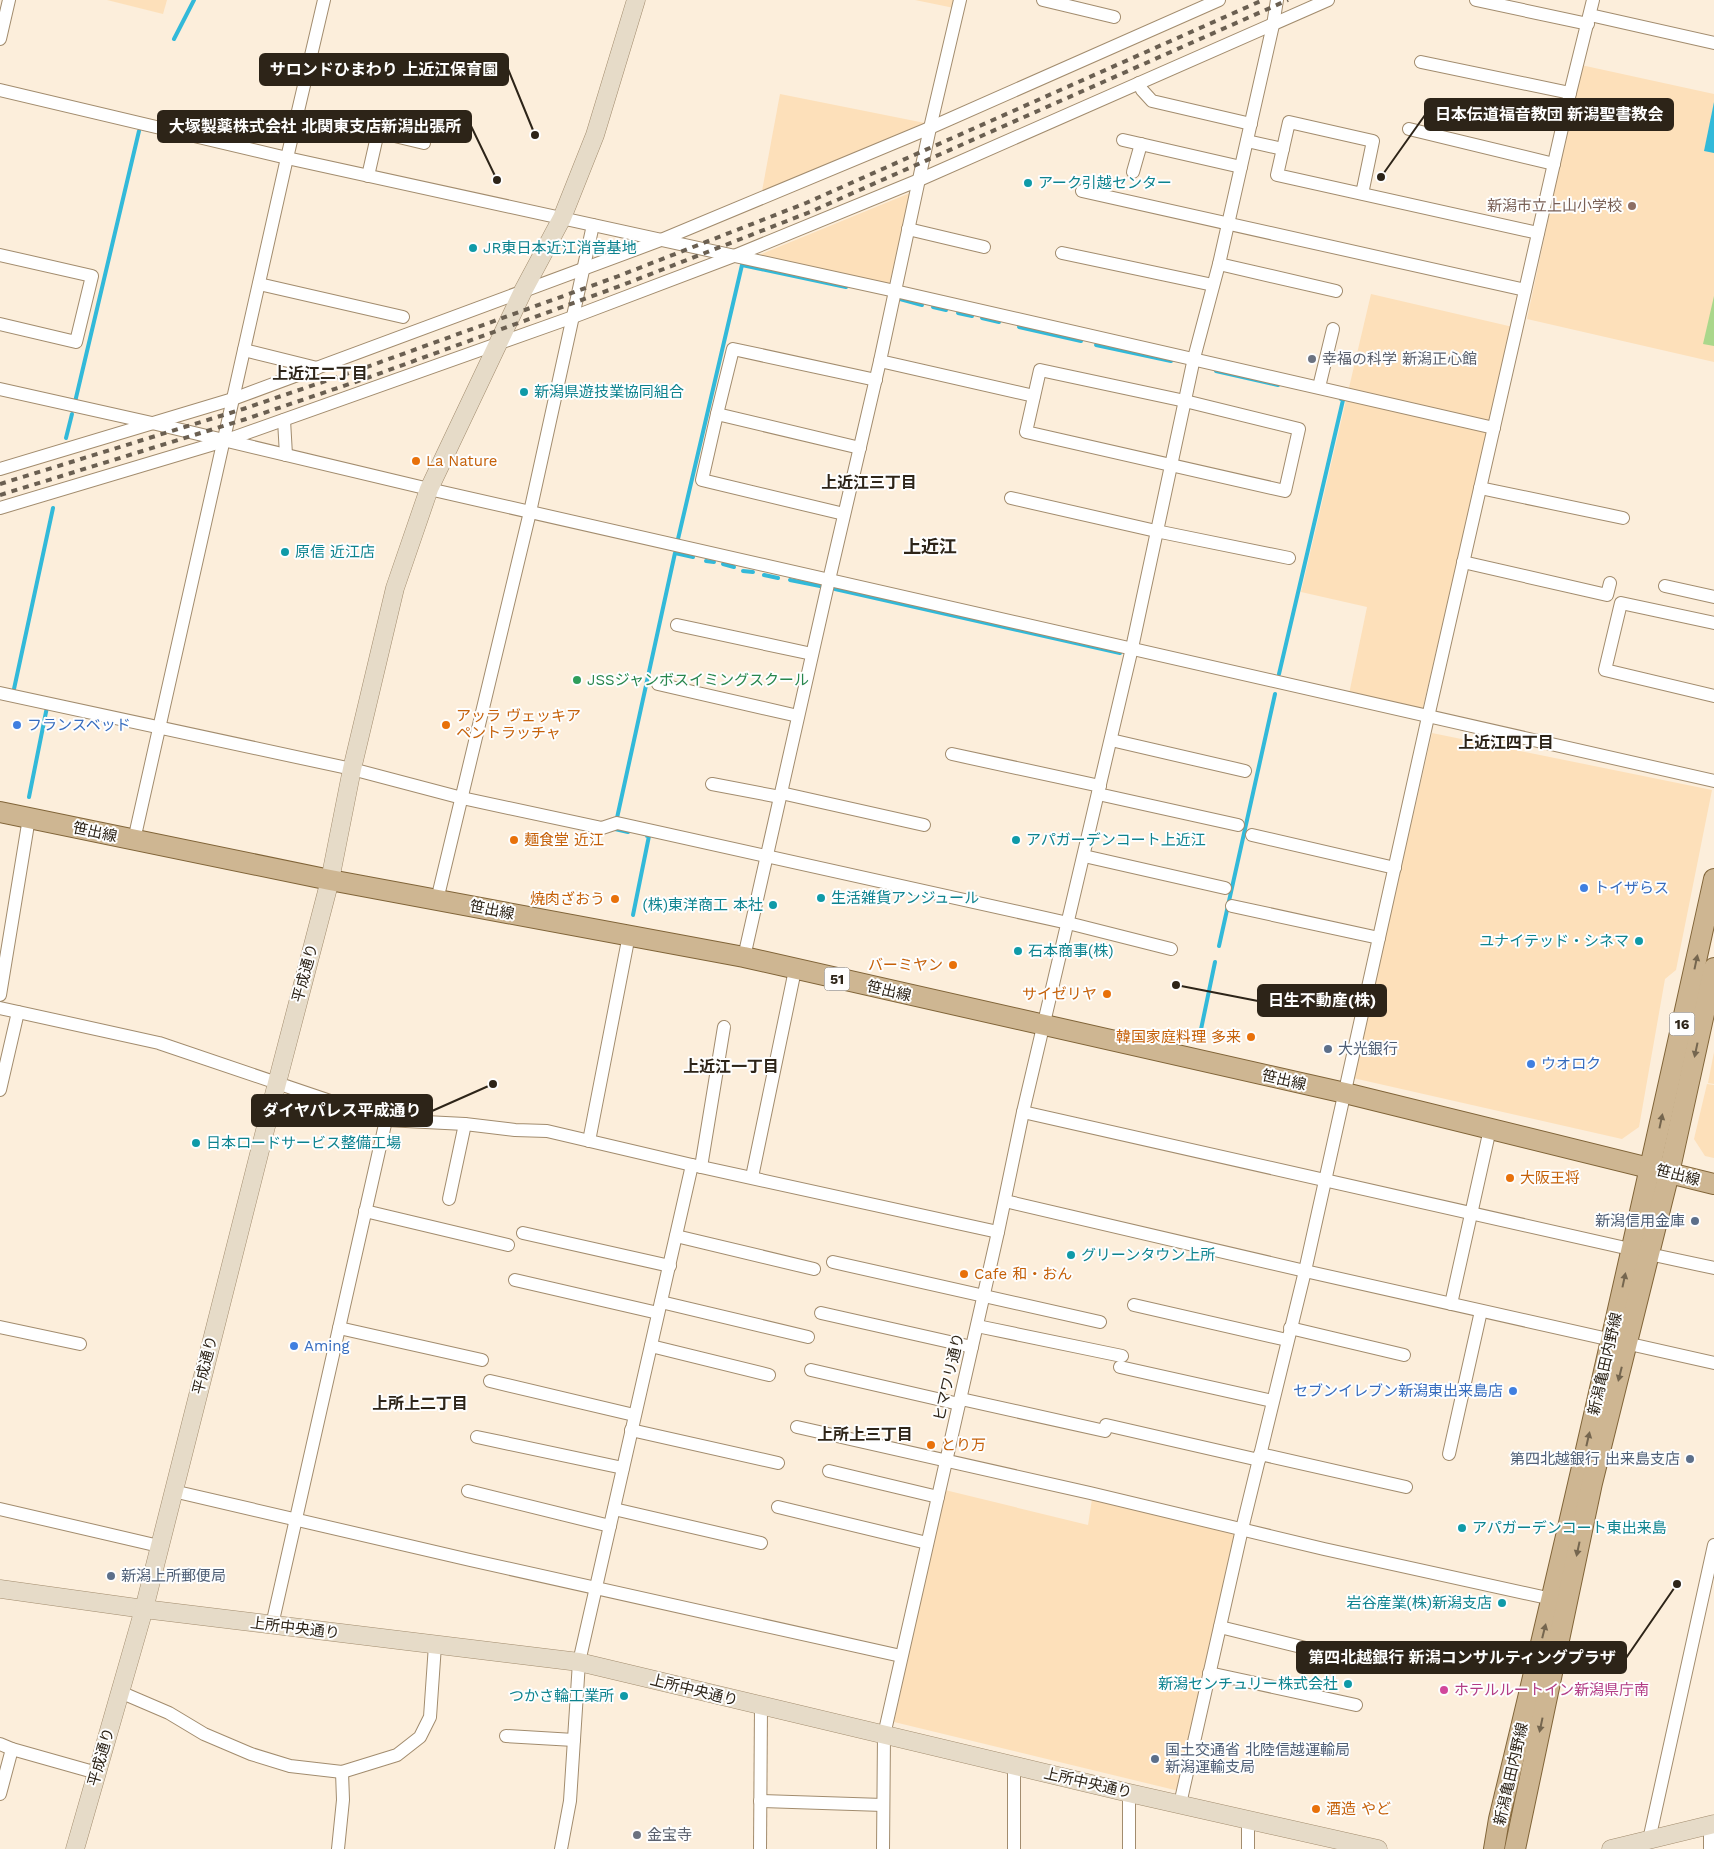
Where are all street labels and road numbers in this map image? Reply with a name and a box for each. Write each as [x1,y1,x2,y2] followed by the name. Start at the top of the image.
[71,819,119,845] street label: 笹出線
[468,897,516,923] street label: 笹出線
[289,942,321,1004] street label: 平成通り
[824,968,850,991] road number: 51
[865,977,913,1005] street label: 笹出線
[1670,1012,1694,1036] road number: 16
[1260,1066,1308,1094] street label: 笹出線
[1654,1161,1702,1189] street label: 笹出線
[1584,1311,1626,1417] street label: 新潟亀田内野線
[930,1331,968,1423] street label: ヒマワリ通り
[189,1334,221,1396] street label: 平成通り
[249,1614,341,1642] street label: 上所中央通り
[648,1670,740,1710] street label: 上所中央通り
[1490,1721,1532,1827] street label: 新潟亀田内野線
[84,1726,118,1788] street label: 平成通り
[1042,1764,1134,1802] street label: 上所中央通り

